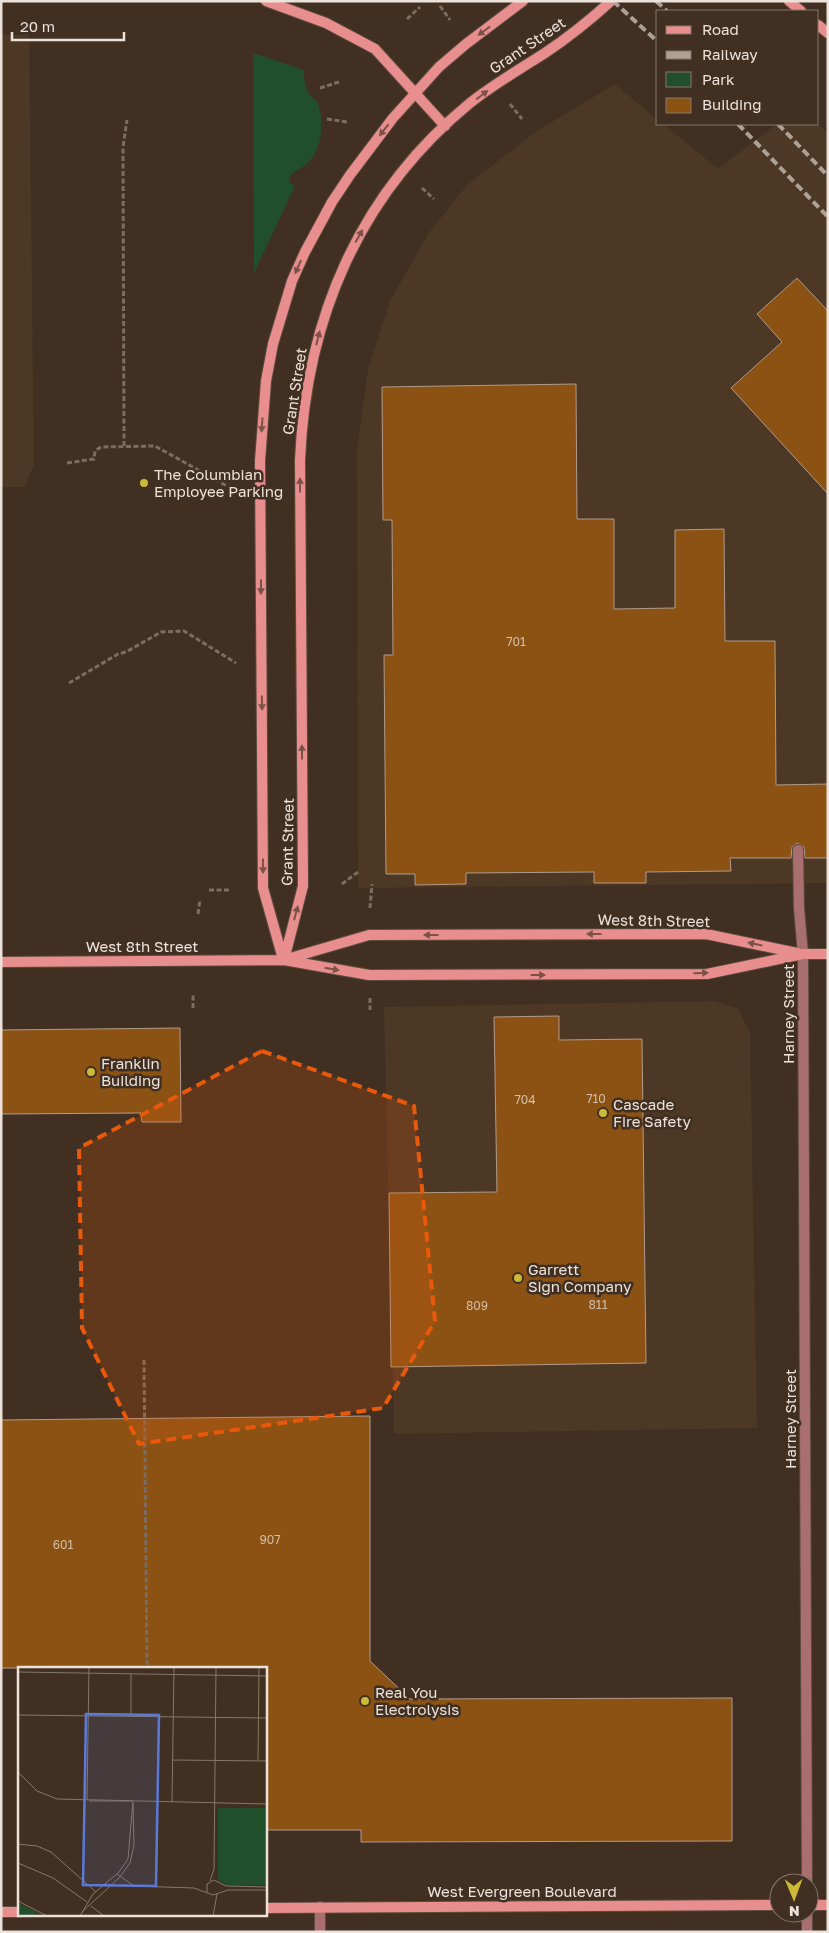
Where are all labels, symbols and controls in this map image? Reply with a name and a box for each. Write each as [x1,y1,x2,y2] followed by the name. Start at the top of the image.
[12,10,125,42] scale bar
[656,10,819,125] legend
[485,13,569,77] street label: Grant Street
[20,17,55,35] text: 20 m
[702,20,739,38] text: Road
[478,25,491,36] one-way arrow
[702,45,758,63] text: Railway
[702,70,735,88] text: Park
[475,89,488,100] one-way arrow
[702,95,762,113] text: Building
[379,123,389,137] one-way arrow
[354,230,363,243] one-way arrow
[294,260,302,274] one-way arrow
[314,331,322,346] one-way arrow
[278,346,310,436] street label: Grant Street
[258,417,266,433] one-way arrow
[154,465,283,500] place label: The Columbian Employee Parking
[138,477,150,489] marker: The Columbian Employee Parking
[296,477,304,493] one-way arrow
[257,580,265,596] one-way arrow
[506,634,526,649] house number: 701
[258,695,266,711] one-way arrow
[298,743,306,759] one-way arrow
[277,798,297,886] street label: Grant Street
[259,858,267,874] one-way arrow
[292,906,300,921] one-way arrow
[597,910,711,930] street label: West 8th Street
[585,930,601,938] one-way arrow
[423,931,439,939] one-way arrow
[86,937,198,955] street label: West 8th Street
[747,940,763,948] one-way arrow
[779,964,797,1064] street label: Harney Street
[324,965,340,973] one-way arrow
[693,969,709,977] one-way arrow
[530,971,546,979] one-way arrow
[101,1054,161,1089] place label: Franklin Building
[85,1066,97,1078] marker: Franklin Building
[586,1091,606,1106] house number: 710
[514,1092,536,1107] house number: 704
[613,1095,691,1130] place label: Cascade Fire Safety
[597,1107,609,1119] marker: Cascade Fire Safety
[528,1260,632,1295] place label: Garrett Sign Company
[512,1272,524,1284] marker: Garrett Sign Company
[589,1297,608,1312] house number: 811
[466,1298,488,1313] house number: 809
[781,1369,799,1469] street label: Harney Street
[259,1532,281,1547] house number: 907
[53,1537,73,1552] house number: 601
[18,1667,266,1916] inset map
[375,1683,459,1718] place label: Real You Electrolysis
[359,1695,371,1707] marker: Real You Electrolysis
[769,1873,819,1923] north arrow
[427,1882,617,1900] street label: West Evergreen Boulevard
[789,1903,800,1920] text: N

